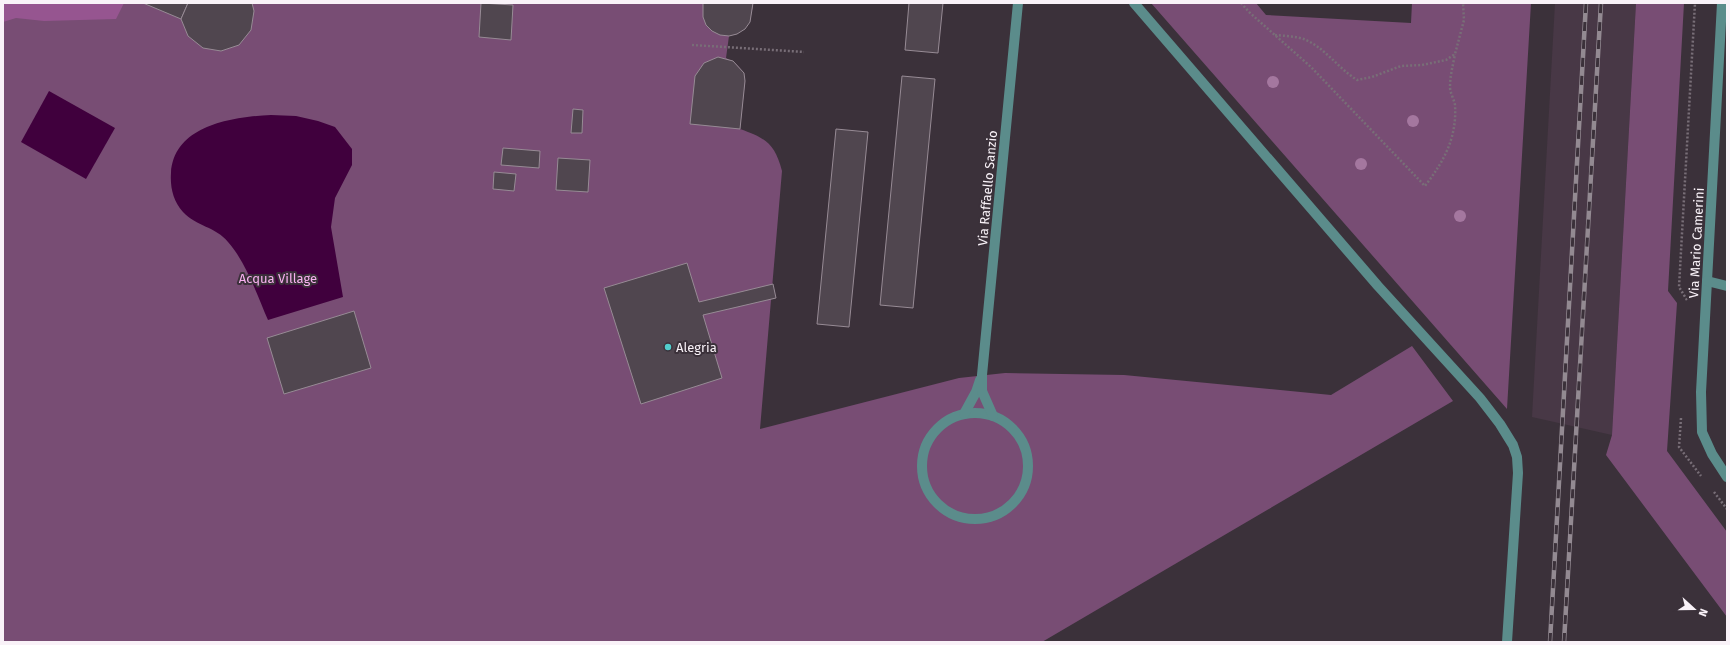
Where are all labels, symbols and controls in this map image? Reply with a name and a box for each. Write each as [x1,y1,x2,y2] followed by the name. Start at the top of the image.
[975,130,1000,247] street label: Via Raffaello Sanzio
[1686,187,1707,299] street label: Via Mario Camerini
[239,271,317,286] park label: Acqua Village
[676,340,717,355] place label: Alegria
[663,342,673,352] marker: Alegria
[1674,589,1714,629] north arrow
[1695,607,1710,618] text: N

